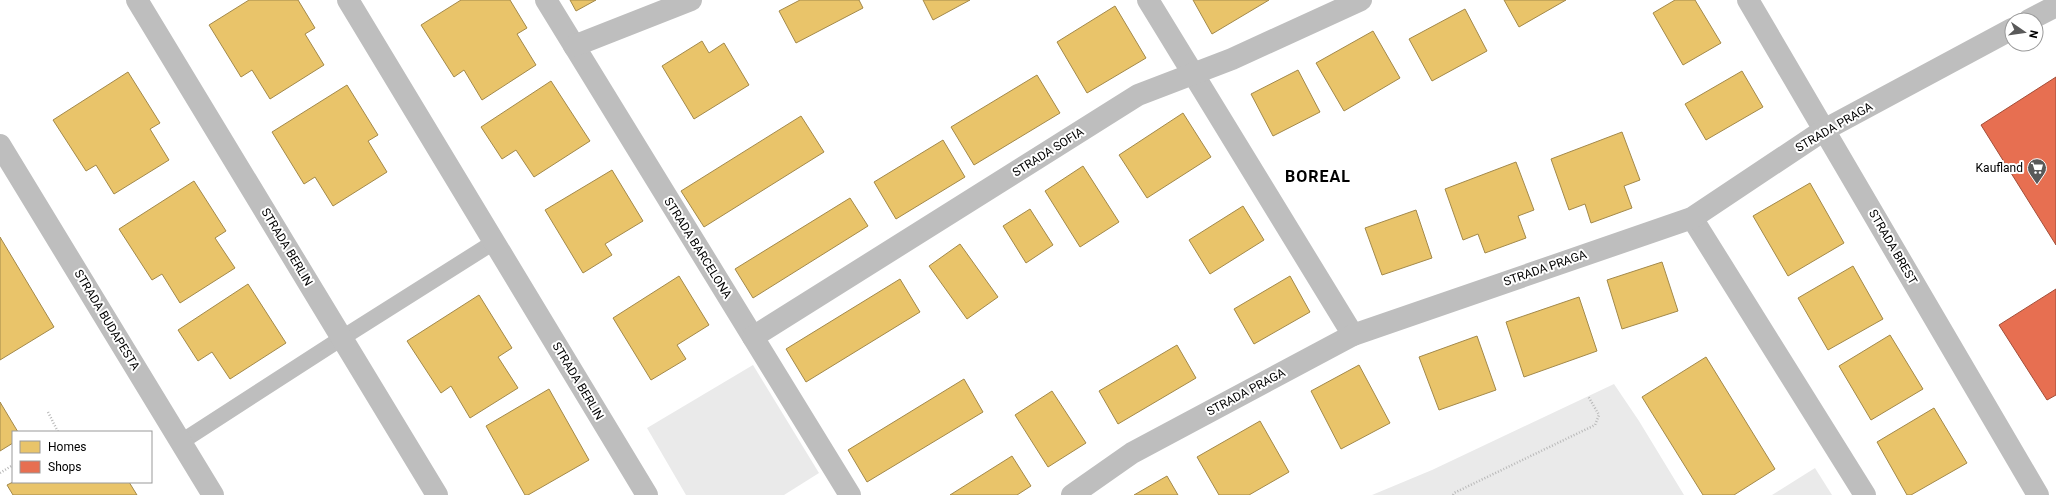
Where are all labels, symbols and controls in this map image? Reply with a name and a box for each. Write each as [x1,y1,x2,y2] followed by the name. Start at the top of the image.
[2004,12,2044,52] north arrow
[2026,29,2040,40] text: N
[1793,99,1875,155] street label: STRADA PRAGA
[1010,124,1086,179] street label: STRADA SOFIA
[2026,157,2048,185] supermarket icon: Kaufland
[1976,161,2023,175] place label: Kaufland
[1285,167,1351,186] district label: BOREAL
[661,195,735,301] street label: STRADA BARCELONA
[258,206,316,288] street label: STRADA BERLIN
[1866,207,1920,287] street label: STRADA BREST
[1502,247,1588,289] street label: STRADA PRAGA
[71,267,143,373] street label: STRADA BUDAPESTA
[549,340,607,422] street label: STRADA BERLIN
[1204,365,1288,419] street label: STRADA PRAGA
[12,431,152,483] legend
[48,440,86,454] text: Homes
[48,460,82,474] text: Shops

